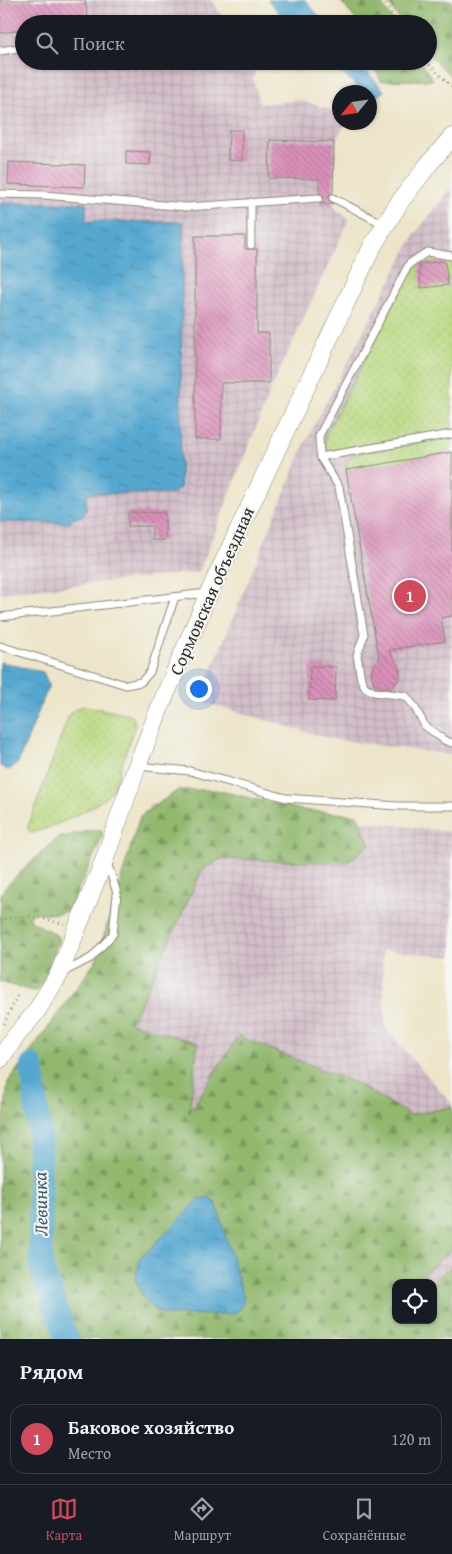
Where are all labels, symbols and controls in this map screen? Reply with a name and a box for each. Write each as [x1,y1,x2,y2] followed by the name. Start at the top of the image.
[15,15,437,70] search box
[33,29,61,57] icon: search
[73,29,125,57] text: Поиск
[332,85,377,130] north arrow
[162,502,261,679] street label: Сормовская объездная
[394,577,426,615] pin: 1
[186,676,212,702] your location
[25,1171,55,1236] water label: Левинка
[392,1279,437,1324] map controls
[392,1279,437,1324] button: locate
[20,1356,83,1387] text: Рядом
[68,1413,234,1441] text: Баковое хозяйство
[33,1427,41,1451] text: 1
[391,1427,431,1451] text: 120 m
[68,1441,111,1465] text: Место
[46,1495,82,1545] tab: Карта
[174,1495,231,1545] tab: Маршрут
[323,1495,406,1545] tab: Сохранённые

